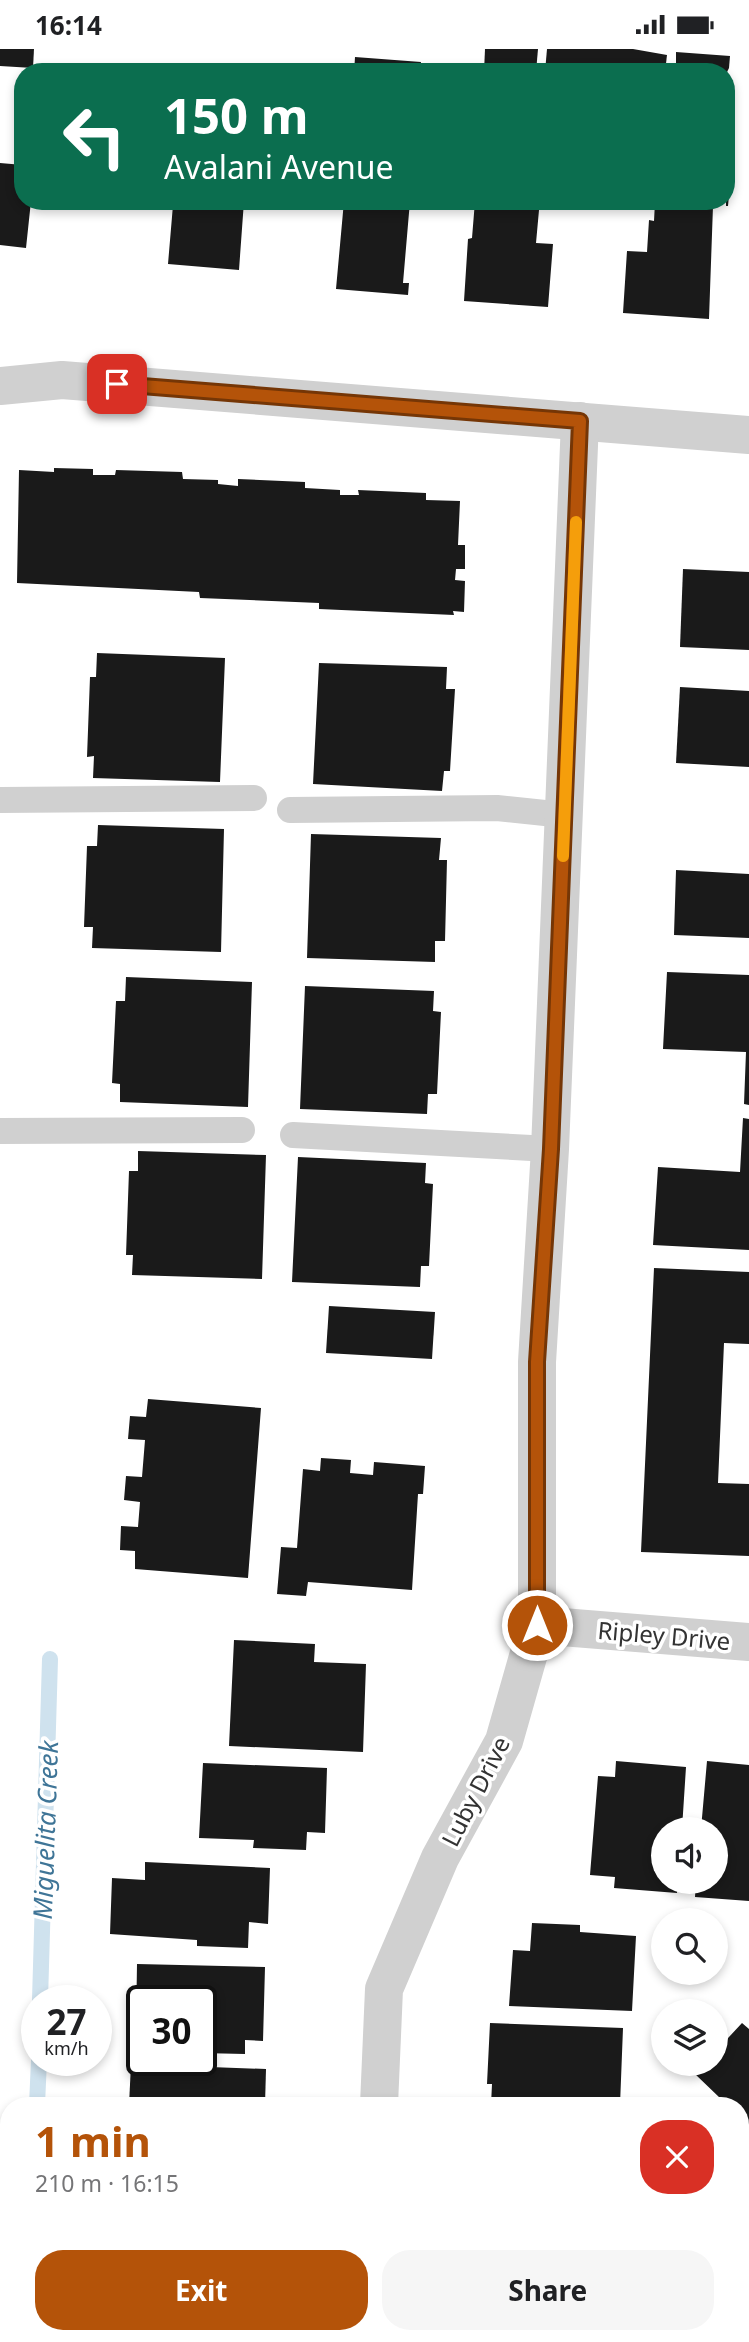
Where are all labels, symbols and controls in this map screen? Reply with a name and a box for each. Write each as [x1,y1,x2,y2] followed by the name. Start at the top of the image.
[35,7,102,43] text: 16:14
[164,82,309,148] text: 150 m
[49,91,140,182] icon: left
[164,145,394,188] text: Avalani Avenue
[87,354,147,414] pin
[98,365,136,403] icon: arrive
[500,1588,574,1662] position arrow
[596,1613,732,1657] street label: Ripley Drive
[433,1730,517,1852] street label: Luby Drive
[24,1739,66,1920] water label: Miguelita Creek
[651,1817,728,2076] map controls
[651,1817,728,1894] button: sound
[651,1908,728,1985] button: search
[126,1985,217,2076] speed limit sign: 30
[46,1998,87,2045] text: 27
[651,1999,728,2076] button: layers
[44,2036,89,2060] text: km/h
[35,2112,151,2169] text: 1 min
[640,2120,714,2194] button: close
[35,2167,179,2199] text: 210 m · 16:15
[35,2250,368,2330] button: Exit
[382,2250,714,2330] button: Share

